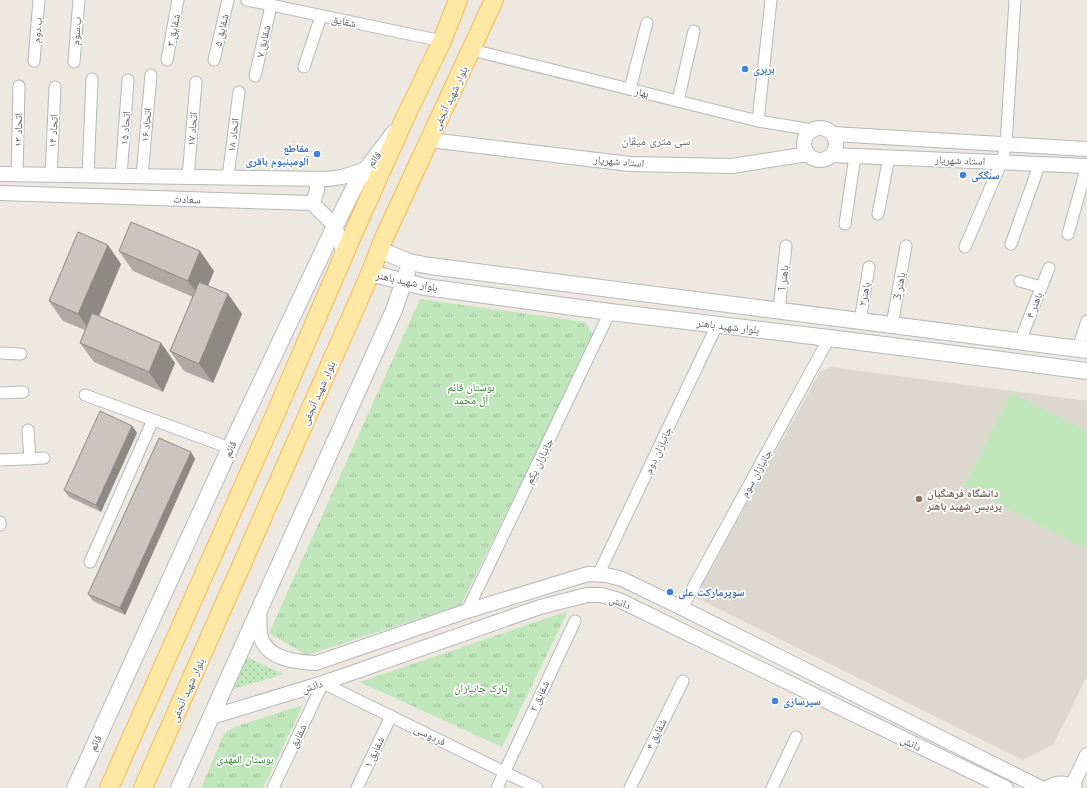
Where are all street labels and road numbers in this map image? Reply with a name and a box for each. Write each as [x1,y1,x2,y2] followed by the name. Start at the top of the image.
[163,12,183,48] street label: شقایق ۳
[210,12,232,48] street label: شقایق ۵
[330,12,358,30] street label: شقایق
[29,16,45,44] street label: ب.دوم
[68,16,84,46] street label: ب.سوم
[252,23,274,59] street label: شقایق ۷
[429,64,471,132] street label: بلوار شهید آنجفی
[632,83,651,101] street label: بهار
[138,108,154,142] street label: اتحاد ۱۶
[117,111,133,145] street label: اتحاد ۱۵
[184,112,200,146] street label: اتحاد ۱۷
[11,113,25,147] street label: اتحاد ۱۳
[45,114,61,148] street label: اتحاد ۱۴
[224,117,242,153] street label: اتحاد ۱۸
[363,148,386,170] street label: قائم
[592,152,645,170] street label: استاد شهریار
[933,152,986,168] street label: استاد شهریار
[173,192,201,206] street label: سعادت
[774,264,792,292] street label: باهنر 1
[374,267,439,294] street label: بلوار شهید باهنر
[890,271,908,301] street label: باهنر 3
[855,281,873,307] street label: باهنر۲
[1023,290,1045,320] street label: باهنر ۴
[695,315,760,337] street label: بلوار شهید باهنر
[298,359,338,427] street label: بلوار شهید آنجفی
[641,424,675,476] street label: جانبازان دوم
[522,436,557,487] street label: جانبازان یکم
[220,438,241,460] street label: قائم
[737,447,775,499] street label: جانبازان سوم
[608,592,633,612] street label: دانش
[167,656,207,724] street label: بلوار شهید آنجفی
[300,676,325,696] street label: دانش
[526,678,552,714] street label: شقایق ۲
[642,716,670,752] street label: شقایق ۴
[412,721,448,749] street label: فردوسی
[286,722,310,750] street label: شقایق
[85,732,106,754] street label: قائم
[898,732,924,754] street label: دانش
[361,734,387,770] street label: شقایق ۱

